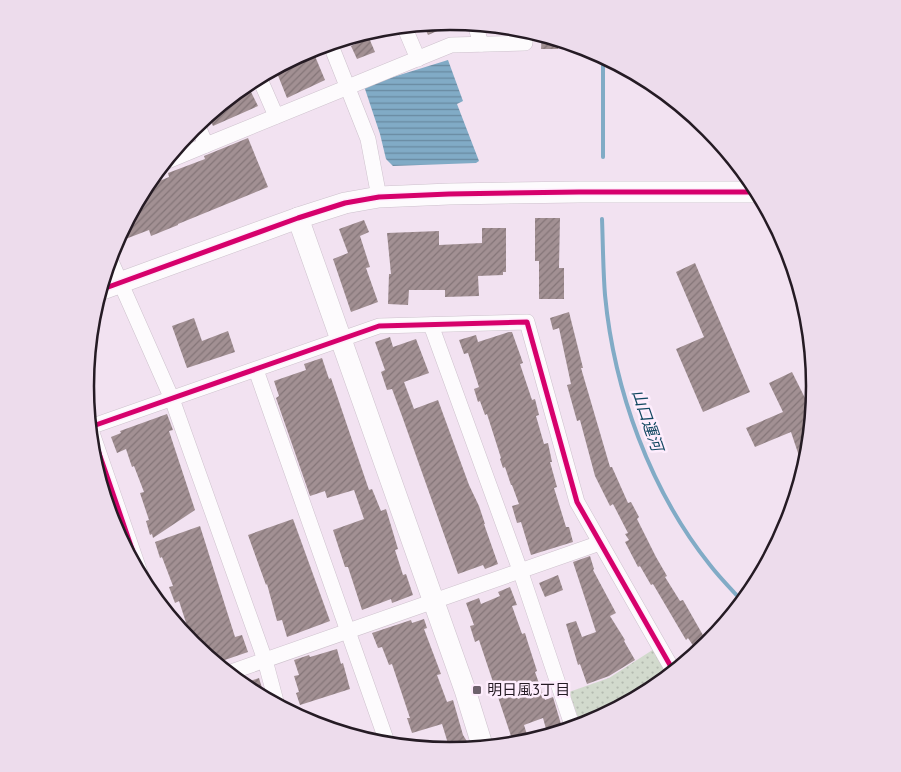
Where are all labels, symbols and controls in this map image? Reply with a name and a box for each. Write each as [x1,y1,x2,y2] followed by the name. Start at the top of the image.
[628,386,669,456] water label: 山口運河
[487,680,570,699] place label: 明日風3丁目
[471,684,483,696] marker: 明日風3丁目

